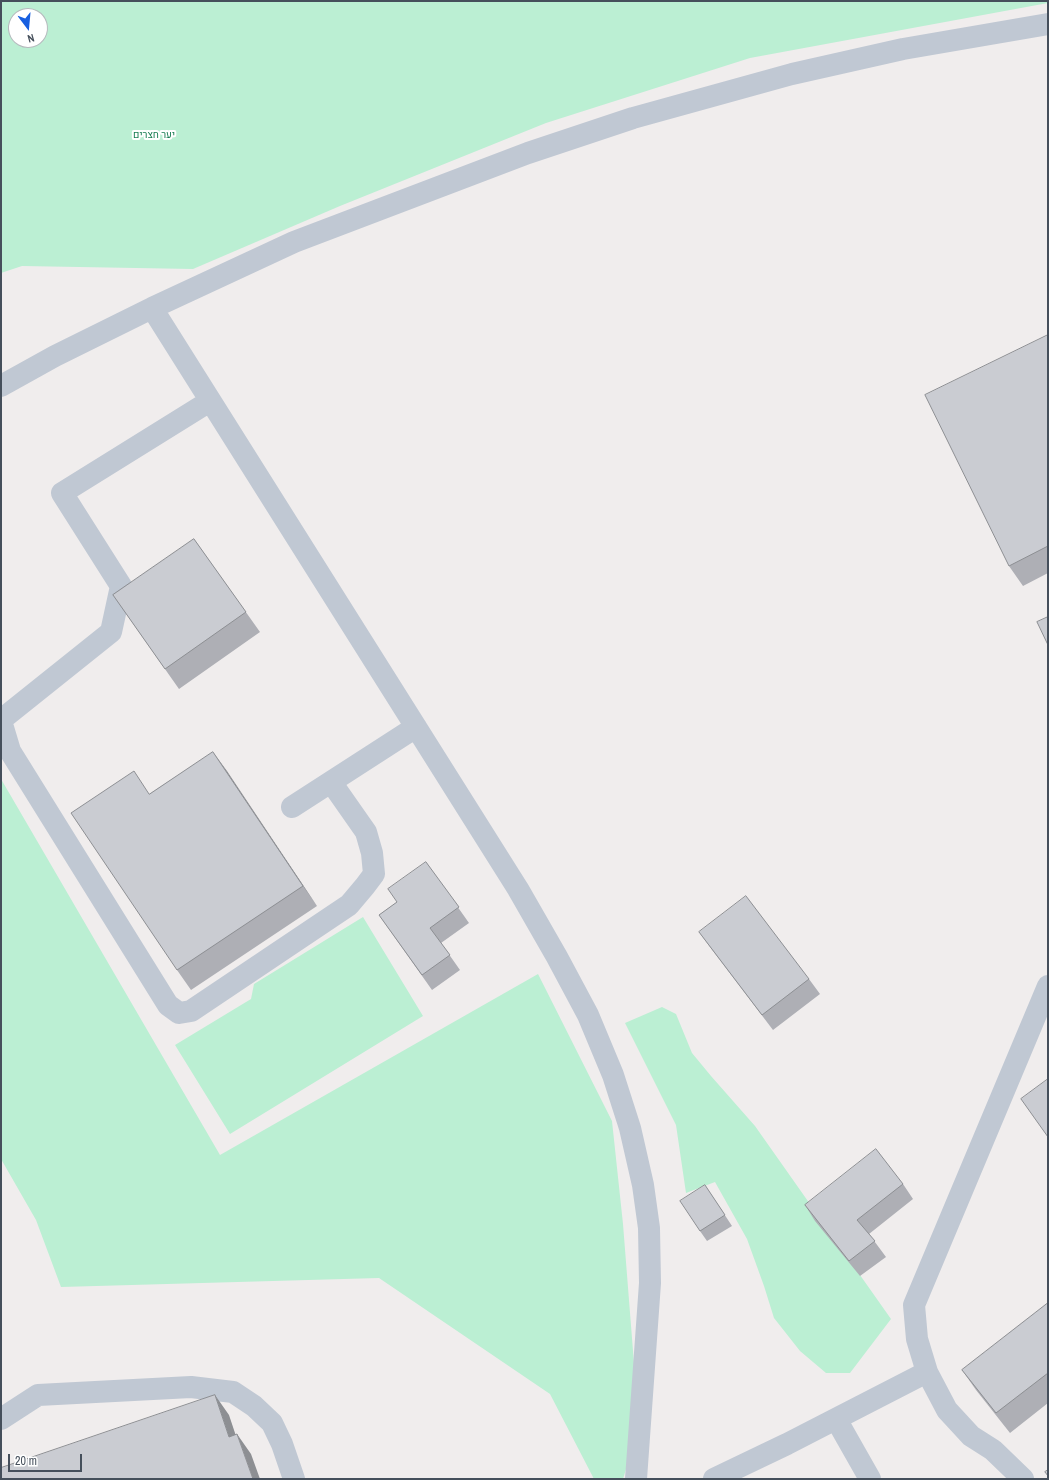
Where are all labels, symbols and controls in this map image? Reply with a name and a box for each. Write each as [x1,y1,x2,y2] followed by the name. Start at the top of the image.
[8,8,48,48] north arrow
[26,31,36,46] text: N
[133,129,175,141] park label: יער חצרים
[10,1446,84,1472] scale bar
[15,1453,37,1469] text: 20 m

